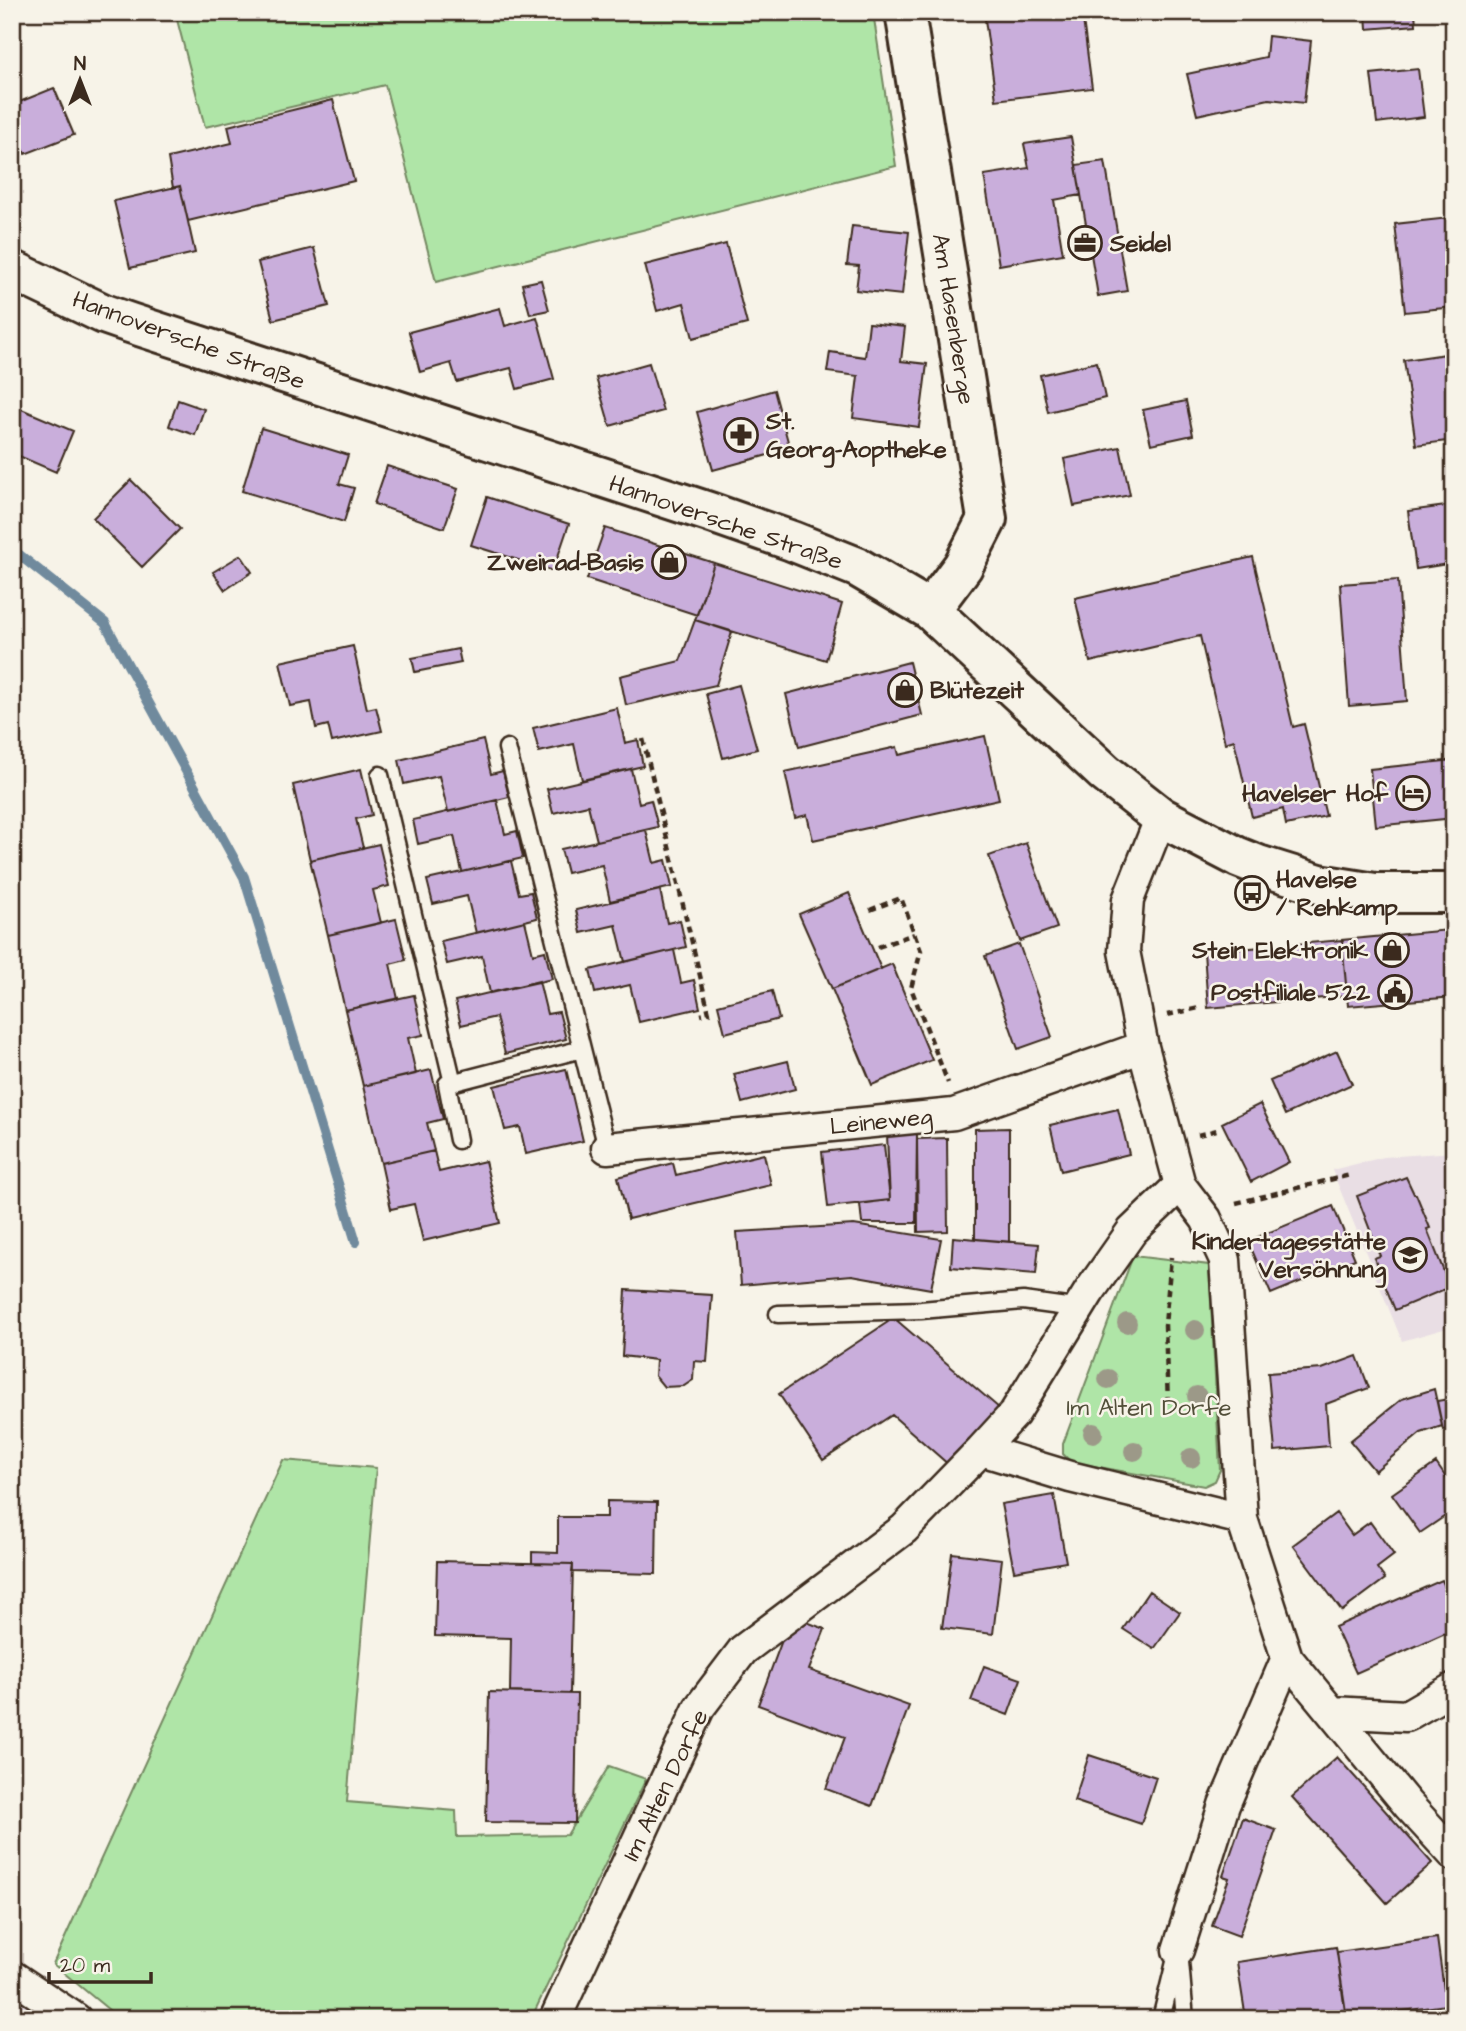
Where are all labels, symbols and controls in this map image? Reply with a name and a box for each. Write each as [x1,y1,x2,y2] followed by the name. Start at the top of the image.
[46,46,116,116] north arrow
[74,51,86,78] text: N
[1066,224,1104,262] office icon: Seidel
[1109,227,1171,261] place label: Seidel
[922,231,983,407] street label: Am Hasenberge
[68,283,310,399] street label: Hannoversche Straße
[765,405,947,468] place label: St. Georg-Aoptheke
[722,416,760,454] pharmacy icon: St. Georg-Aoptheke
[604,467,847,579] street label: Hannoversche Straße
[650,543,688,581] shop icon: Zweirad-Basis
[487,546,644,580] place label: Zweirad-Basis
[886,671,924,709] shop icon: Blütezeit
[930,674,1024,708] place label: Blütezeit
[1394,774,1432,812] hotel icon: Havelser Hof
[1242,777,1389,811] place label: Havelser Hof
[1276,863,1398,925] place label: Havelse / Rehkamp
[1233,874,1271,912] bus stop icon: Havelse / Rehkamp
[1373,931,1411,969] shop icon: Stein Elektronik
[1191,934,1368,968] place label: Stein Elektronik
[1376,973,1414,1011] public building icon: Postfiliale 522
[1211,976,1370,1010] place label: Postfiliale 522
[828,1100,934,1145] street label: Leineweg
[1192,1225,1387,1288] place label: Kindertagesstätte Versöhnung
[1391,1236,1429,1274] school or university icon: Kindertagesstätte Versöhnung
[1067,1391,1231,1425] park label: Im Alten Dorfe
[614,1704,717,1867] street label: Im Alten Dorfe
[49,1940,150,1984] scale bar
[60,1951,111,1980] text: 20 m

